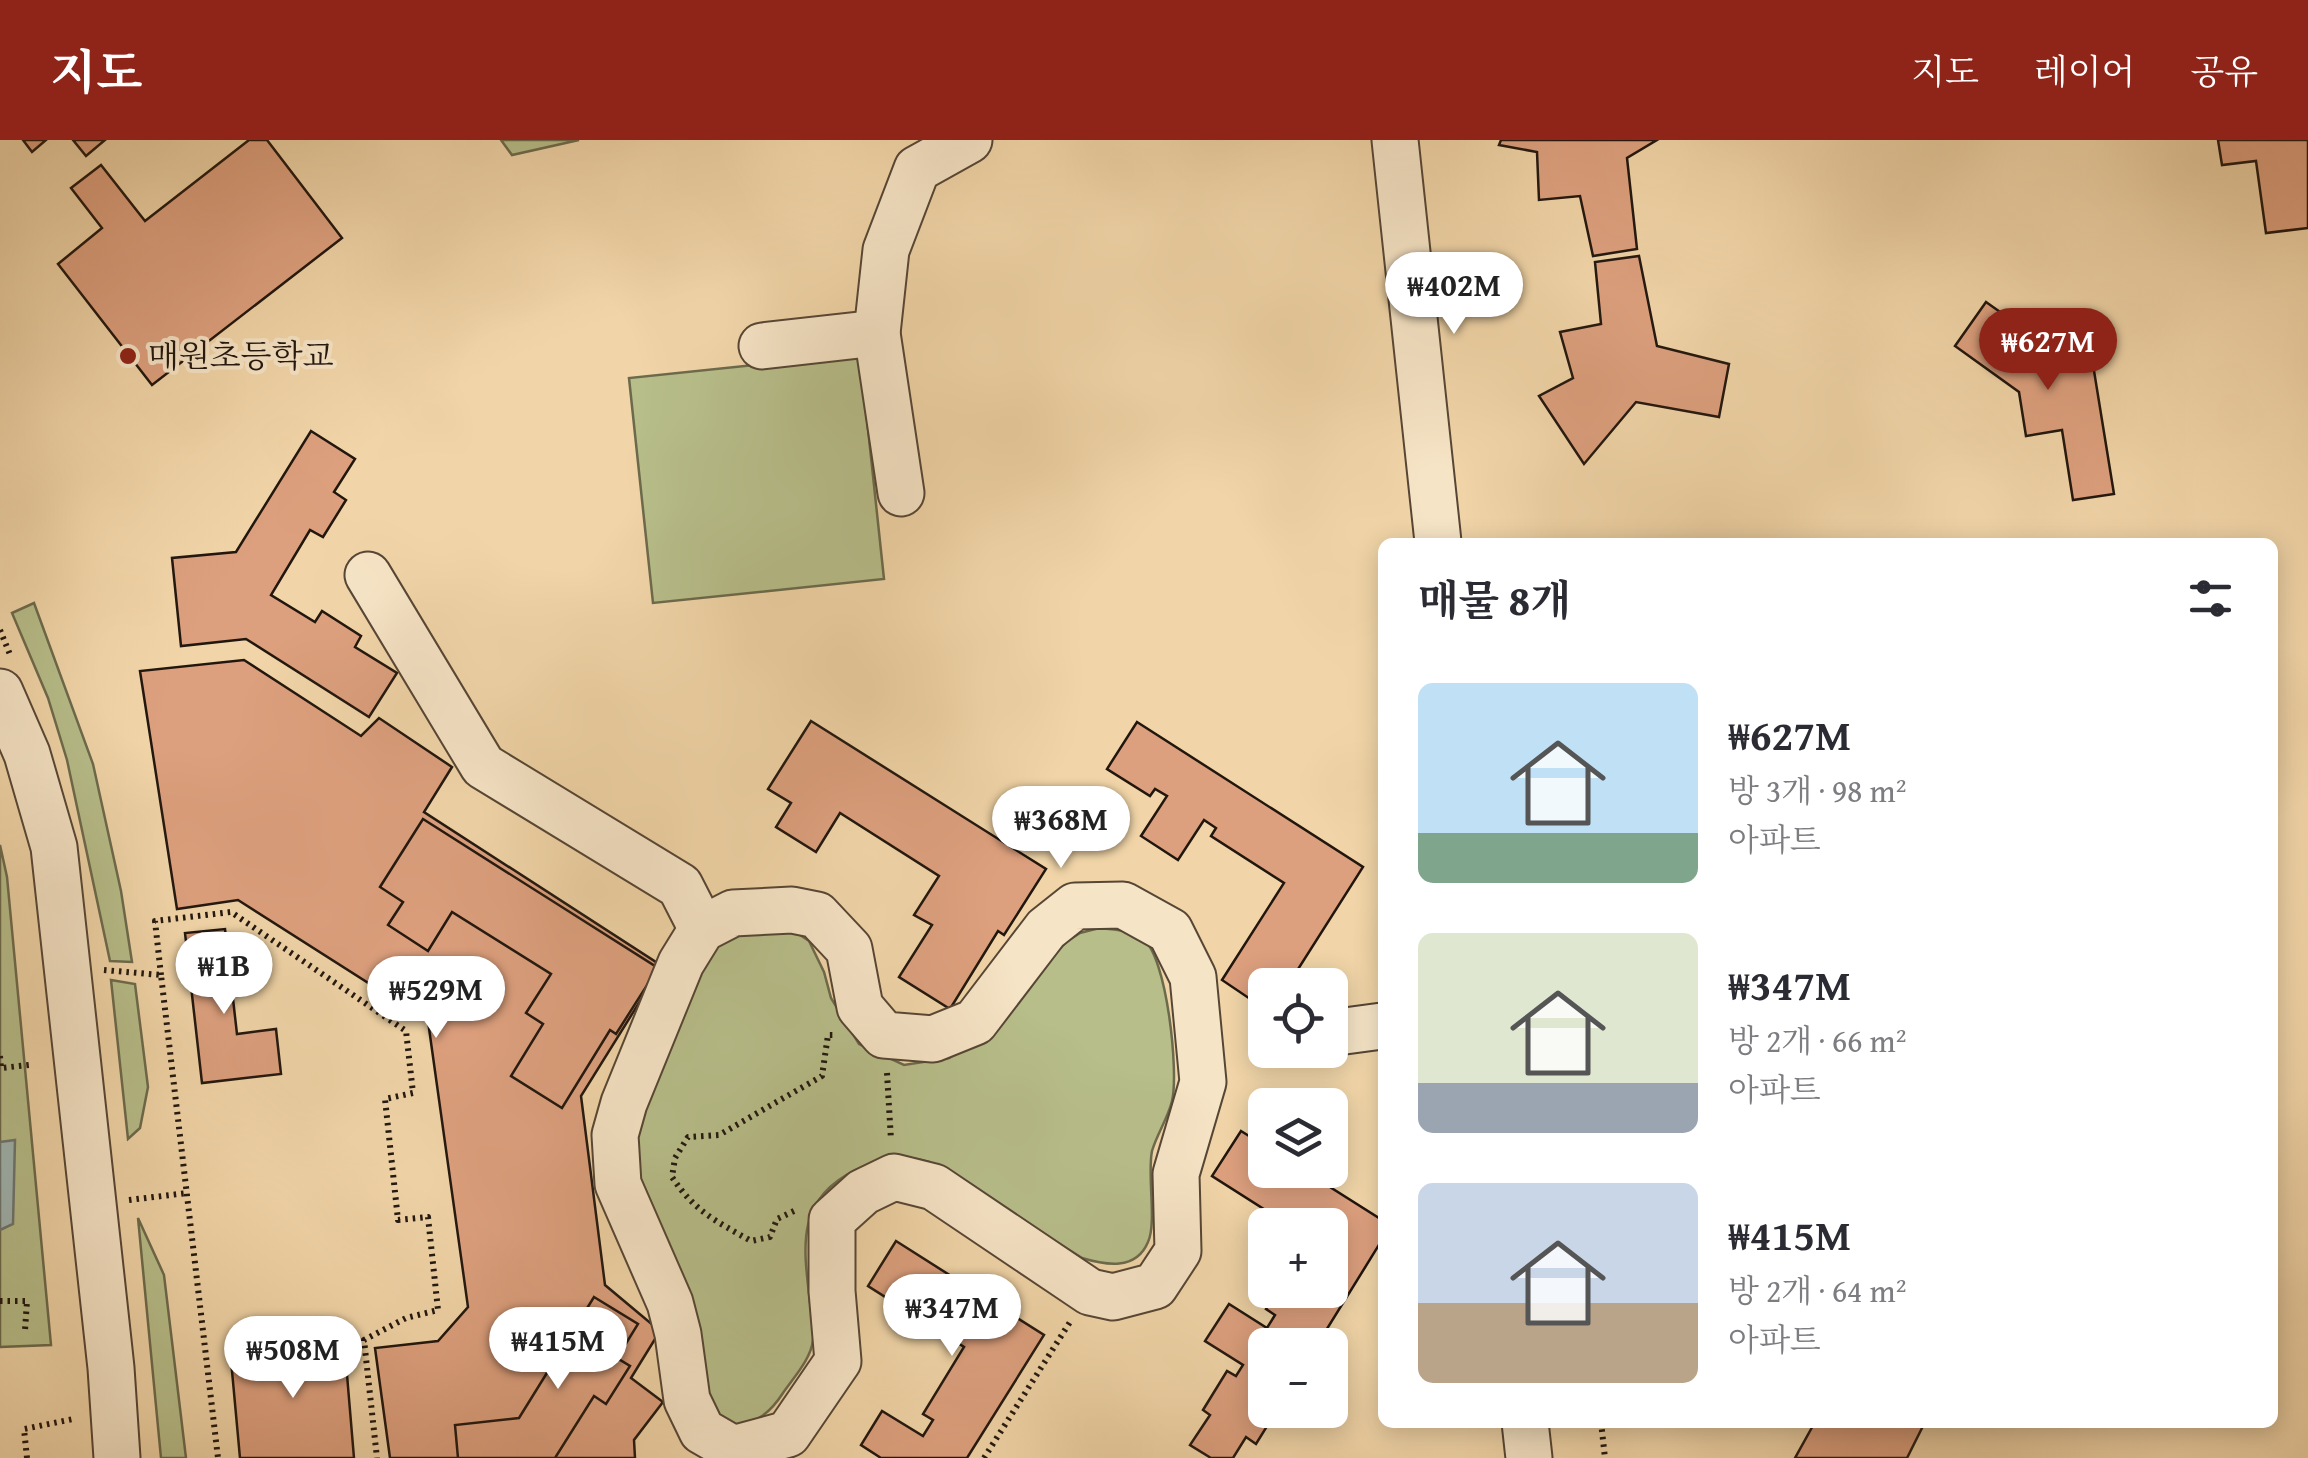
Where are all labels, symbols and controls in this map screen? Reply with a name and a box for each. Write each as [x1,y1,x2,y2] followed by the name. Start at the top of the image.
[50,36,143,107] text: 지도
[1911,46,1979,97] text: 지도
[2034,46,2135,97] text: 레이어
[2190,46,2258,97] text: 공유
[1384,252,1524,337] pin: ₩402M
[1407,261,1501,308] text: ₩402M
[1978,308,2118,393] pin: ₩627M
[2001,317,2095,364] text: ₩627M
[148,332,334,379] place label: 매원초등학교
[117,345,139,367] marker: 매원초등학교
[1418,569,1571,630] text: 매물 8개
[2183,571,2238,626] icon: filters
[1728,704,1851,765] text: ₩627M
[1498,723,1618,843] icon: home
[1728,767,1906,814] text: 방 3개 · 98 m²
[991,786,1131,871] pin: ₩368M
[1014,795,1108,842] text: ₩368M
[1728,816,1821,863] text: 아파트
[176,932,272,1017] pin: ₩1B
[198,941,250,988] text: ₩1B
[1728,954,1851,1015] text: ₩347M
[366,956,506,1041] pin: ₩529M
[389,965,483,1012] text: ₩529M
[1248,968,1348,1428] map controls
[1248,968,1348,1068] button: locate
[1498,973,1618,1093] icon: home
[1728,1017,1906,1064] text: 방 2개 · 66 m²
[1728,1066,1821,1113] text: 아파트
[1248,1088,1348,1188] button: layers
[1728,1204,1851,1265] text: ₩415M
[1248,1208,1348,1308] button: +
[1498,1223,1618,1343] icon: home
[1728,1267,1906,1314] text: 방 2개 · 64 m²
[882,1274,1022,1359] pin: ₩347M
[905,1283,999,1330] text: ₩347M
[488,1307,628,1392] pin: ₩415M
[223,1316,363,1401] pin: ₩508M
[511,1316,605,1363] text: ₩415M
[1728,1316,1821,1363] text: 아파트
[246,1325,340,1372] text: ₩508M
[1248,1328,1348,1428] button: −

